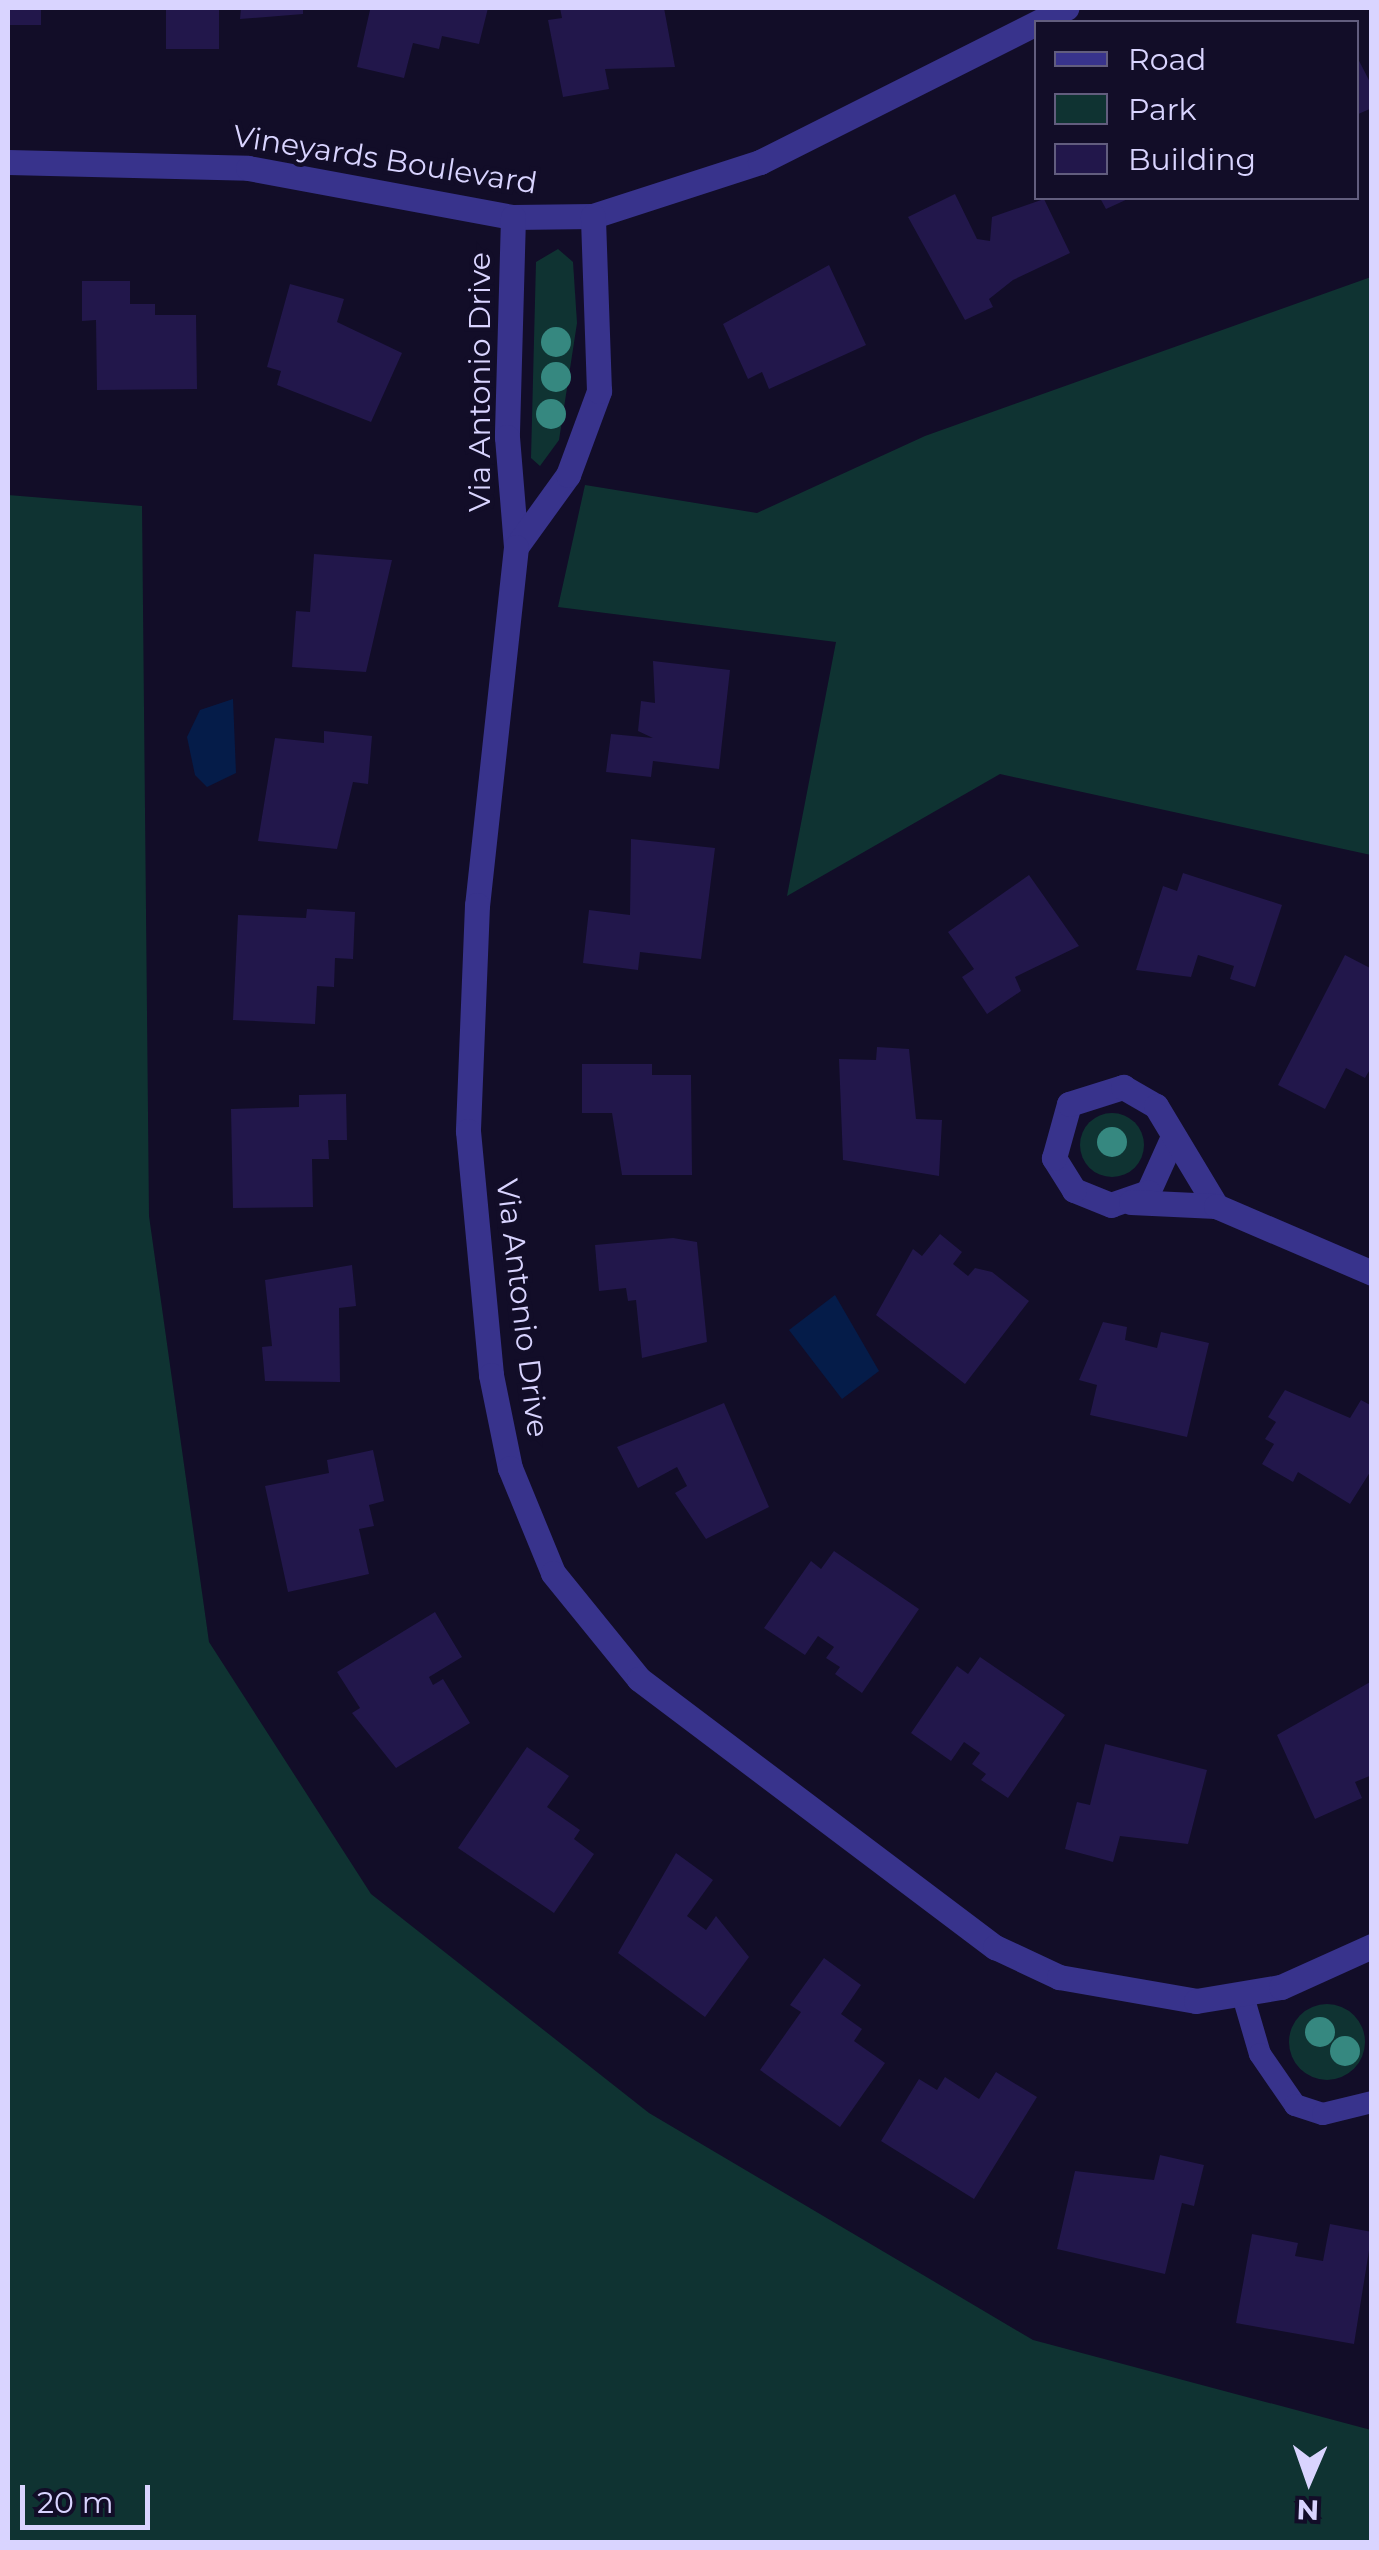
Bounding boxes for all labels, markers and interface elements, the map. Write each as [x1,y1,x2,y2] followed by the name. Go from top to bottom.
[1034,20,1359,200] legend
[1128,41,1206,78] text: Road
[1128,91,1197,128] text: Park
[230,118,540,202] street label: Vineyards Boulevard
[1128,141,1256,178] text: Building
[462,252,498,512] street label: Via Antonio Drive
[488,1177,556,1439] street label: Via Antonio Drive
[1259,2430,1359,2530] north arrow
[25,2465,155,2527] scale bar
[37,2484,114,2521] text: 20 m
[1296,2493,1320,2527] text: N

